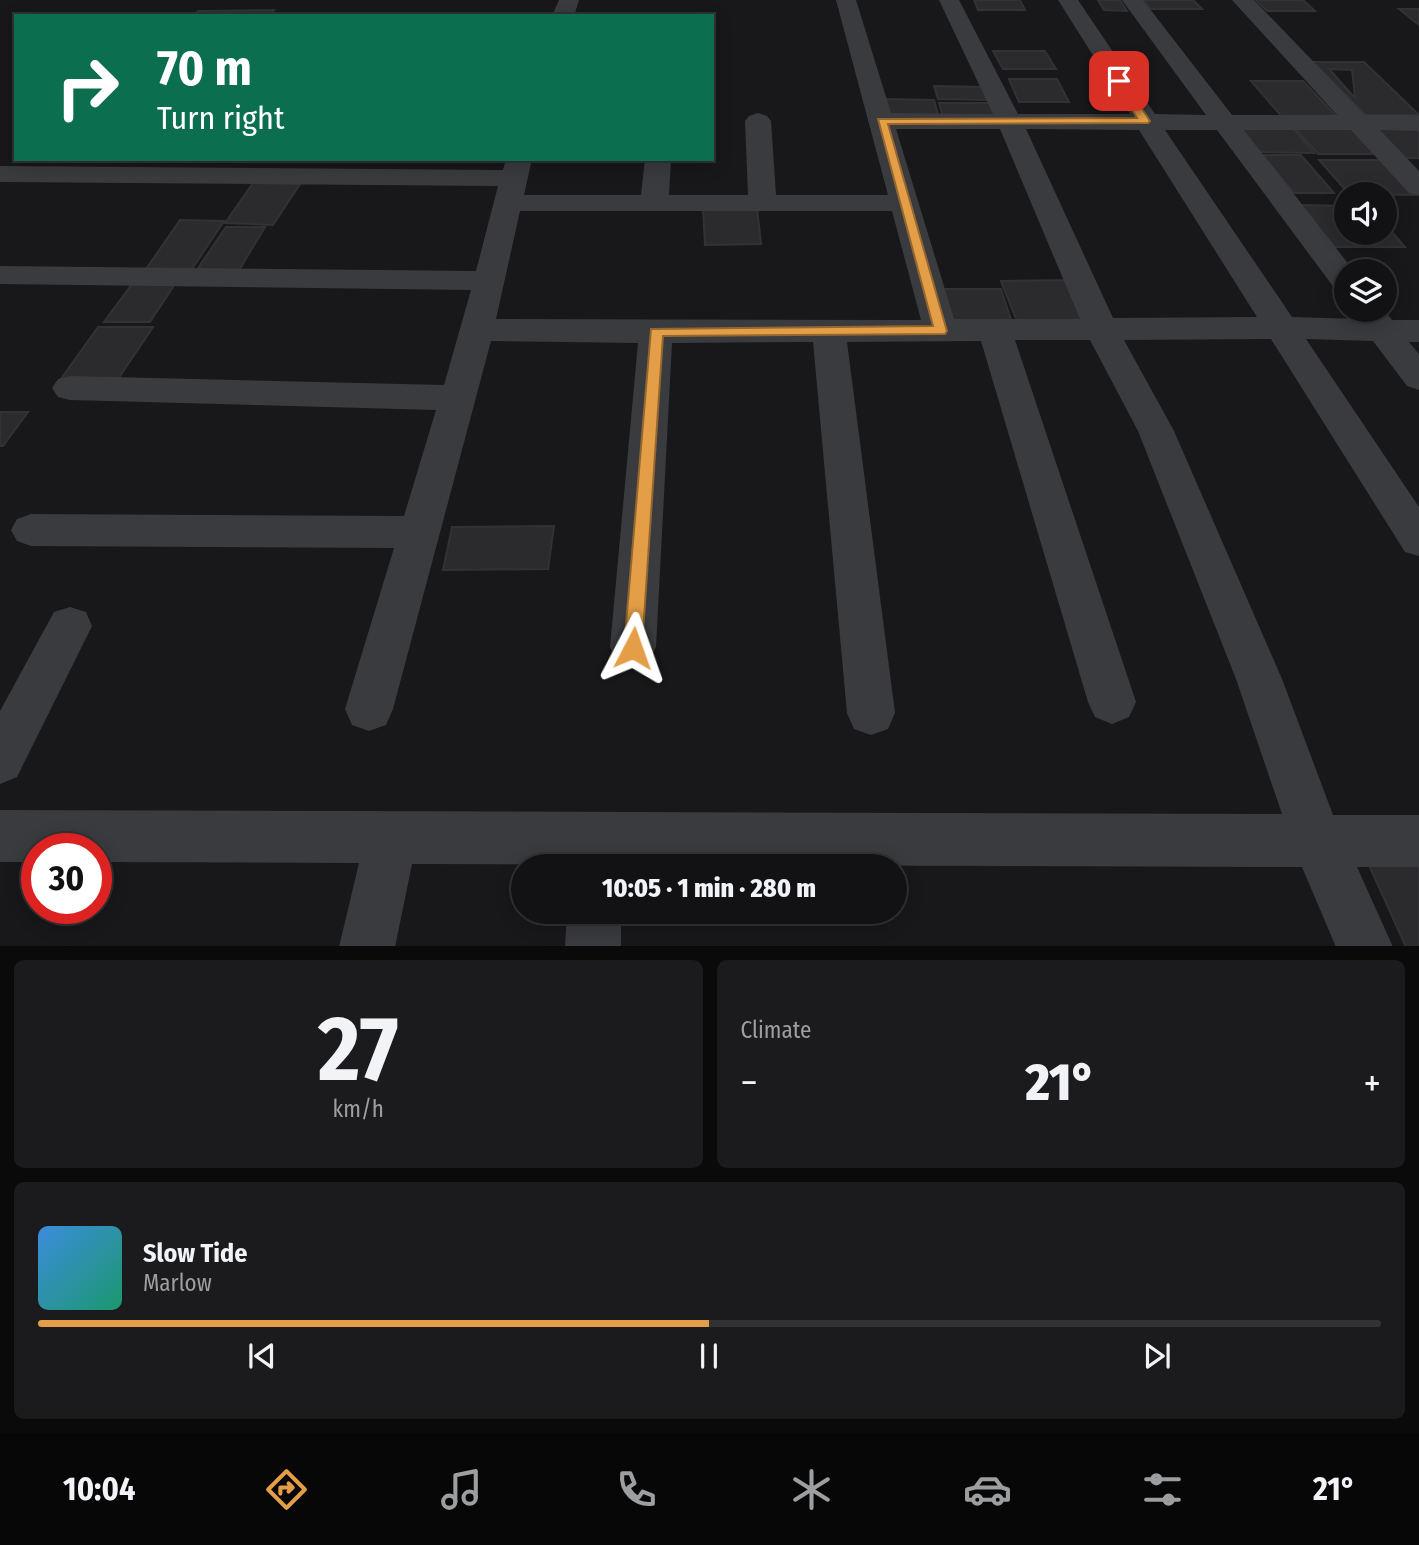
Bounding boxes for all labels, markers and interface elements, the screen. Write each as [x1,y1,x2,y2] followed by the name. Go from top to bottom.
[157,39,252,98] text: 70 m
[42,42,133,133] icon: right
[1089,51,1149,111] pin
[1100,62,1138,100] icon: arrive
[157,99,284,137] text: Turn right
[1334,182,1397,322] map controls
[1334,182,1397,245] button: sound
[1334,259,1397,322] button: layers
[596,611,670,685] position arrow
[21,833,112,924] speed limit sign: 30
[602,873,816,904] text: 10:05 · 1 min · 280 m
[318,995,398,1104] text: 27
[741,1016,811,1044] text: Climate
[1025,1051,1096,1114] text: 21°
[741,1060,758,1106] text: −
[1364,1060,1381,1106] text: +
[333,1095,384,1123] text: km/h
[143,1238,247,1269] text: Slow Tide
[143,1269,212,1297] text: Marlow
[243,1337,281,1375] icon: previous
[690,1337,728,1375] icon: pause
[1138,1337,1176,1375] icon: next
[262,1465,311,1514] icon: directions
[437,1465,486,1514] icon: music
[612,1465,661,1514] icon: phone
[787,1465,836,1514] icon: climate
[963,1465,1012,1514] icon: car
[1138,1465,1187,1514] icon: filters
[63,1470,135,1508] text: 10:04
[1313,1470,1356,1508] text: 21°

